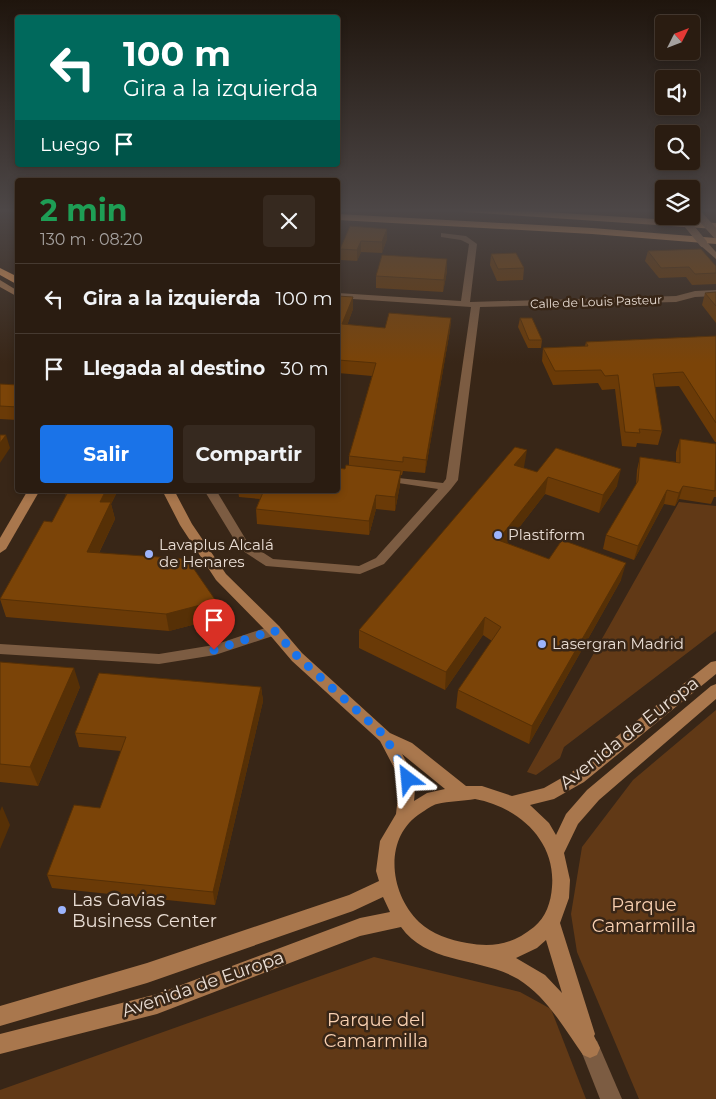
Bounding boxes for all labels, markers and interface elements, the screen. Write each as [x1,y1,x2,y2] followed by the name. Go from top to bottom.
[655,15,700,60] north arrow
[655,15,700,225] map controls
[123,32,231,75] text: 100 m
[40,35,105,100] icon: left
[655,70,700,115] button: sound
[123,75,318,102] text: Gira a la izquierda
[655,125,700,170] button: search
[110,130,138,158] icon: arrive
[40,133,100,156] text: Luego
[655,180,700,225] button: layers
[40,192,127,229] text: 2 min
[263,195,315,247] button: close
[40,230,143,249] text: 130 m · 08:20
[40,285,68,313] icon: left
[83,287,261,310] text: Gira a la izquierda
[276,287,333,310] text: 100 m
[530,292,662,311] street label: Calle de Louis Pasteur
[40,355,68,383] icon: arrive
[83,357,265,380] text: Llegada al destino
[280,357,329,380] text: 30 m
[40,425,173,483] button: Salir
[183,425,315,483] button: Compartir
[508,525,585,544] place label: Plastiform
[492,529,504,541] marker: Plastiform
[159,535,274,571] place label: Lavaplus Alcalá de Henares
[143,548,155,560] marker: Lavaplus Alcalá de Henares
[193,599,235,650] pin
[200,606,228,634] icon: arrive
[552,634,684,653] place label: Lasergran Madrid
[536,638,548,650] marker: Lasergran Madrid
[555,672,703,794] street label: Avenida de Europa
[381,752,433,804] position arrow
[72,889,217,932] place label: Las Gavias Business Center
[592,894,696,937] park label: Parque Camarmilla
[56,904,68,916] marker: Las Gavias Business Center
[119,946,287,1022] street label: Avenida de Europa
[324,1009,428,1052] park label: Parque del Camarmilla

